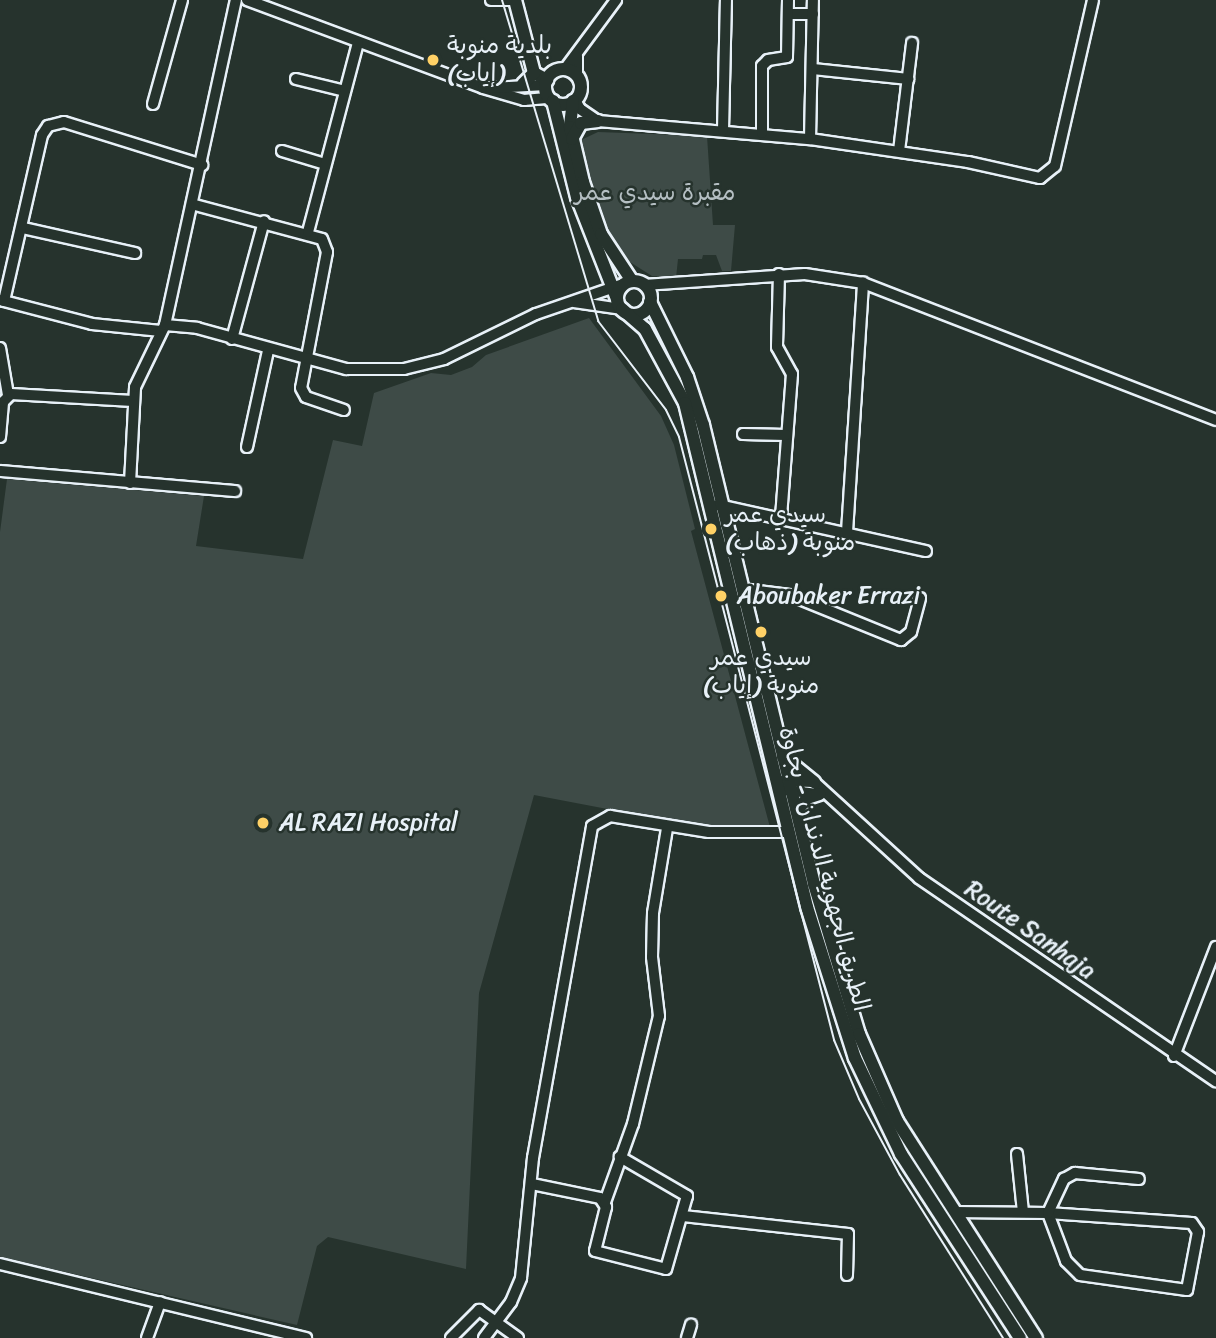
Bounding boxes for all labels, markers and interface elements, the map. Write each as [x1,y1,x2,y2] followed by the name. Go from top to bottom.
[447,32,552,88] place label: بلدية منوبة (إياب)
[425,52,441,68] marker: بلدية منوبة (إياب)
[574,179,736,207] park label: مقبرة سيدي عمر
[725,501,855,557] place label: سيدي عمر منوبة (ذهاب)
[703,521,719,537] marker: سيدي عمر منوبة (ذهاب)
[737,582,920,610] place label: Aboubaker Errazi
[711,586,731,606] marker: Aboubaker Errazi
[753,624,769,640] marker: سيدي عمر منوبة (إياب)
[703,644,819,700] place label: سيدي عمر منوبة (إياب)
[772,724,876,1014] street label: الطريق الجهوية الدندان - بجاوة
[279,809,458,837] place label: AL RAZI Hospital
[253,813,273,833] marker: AL RAZI Hospital
[960,875,1100,985] street label: Route Sanhaja

